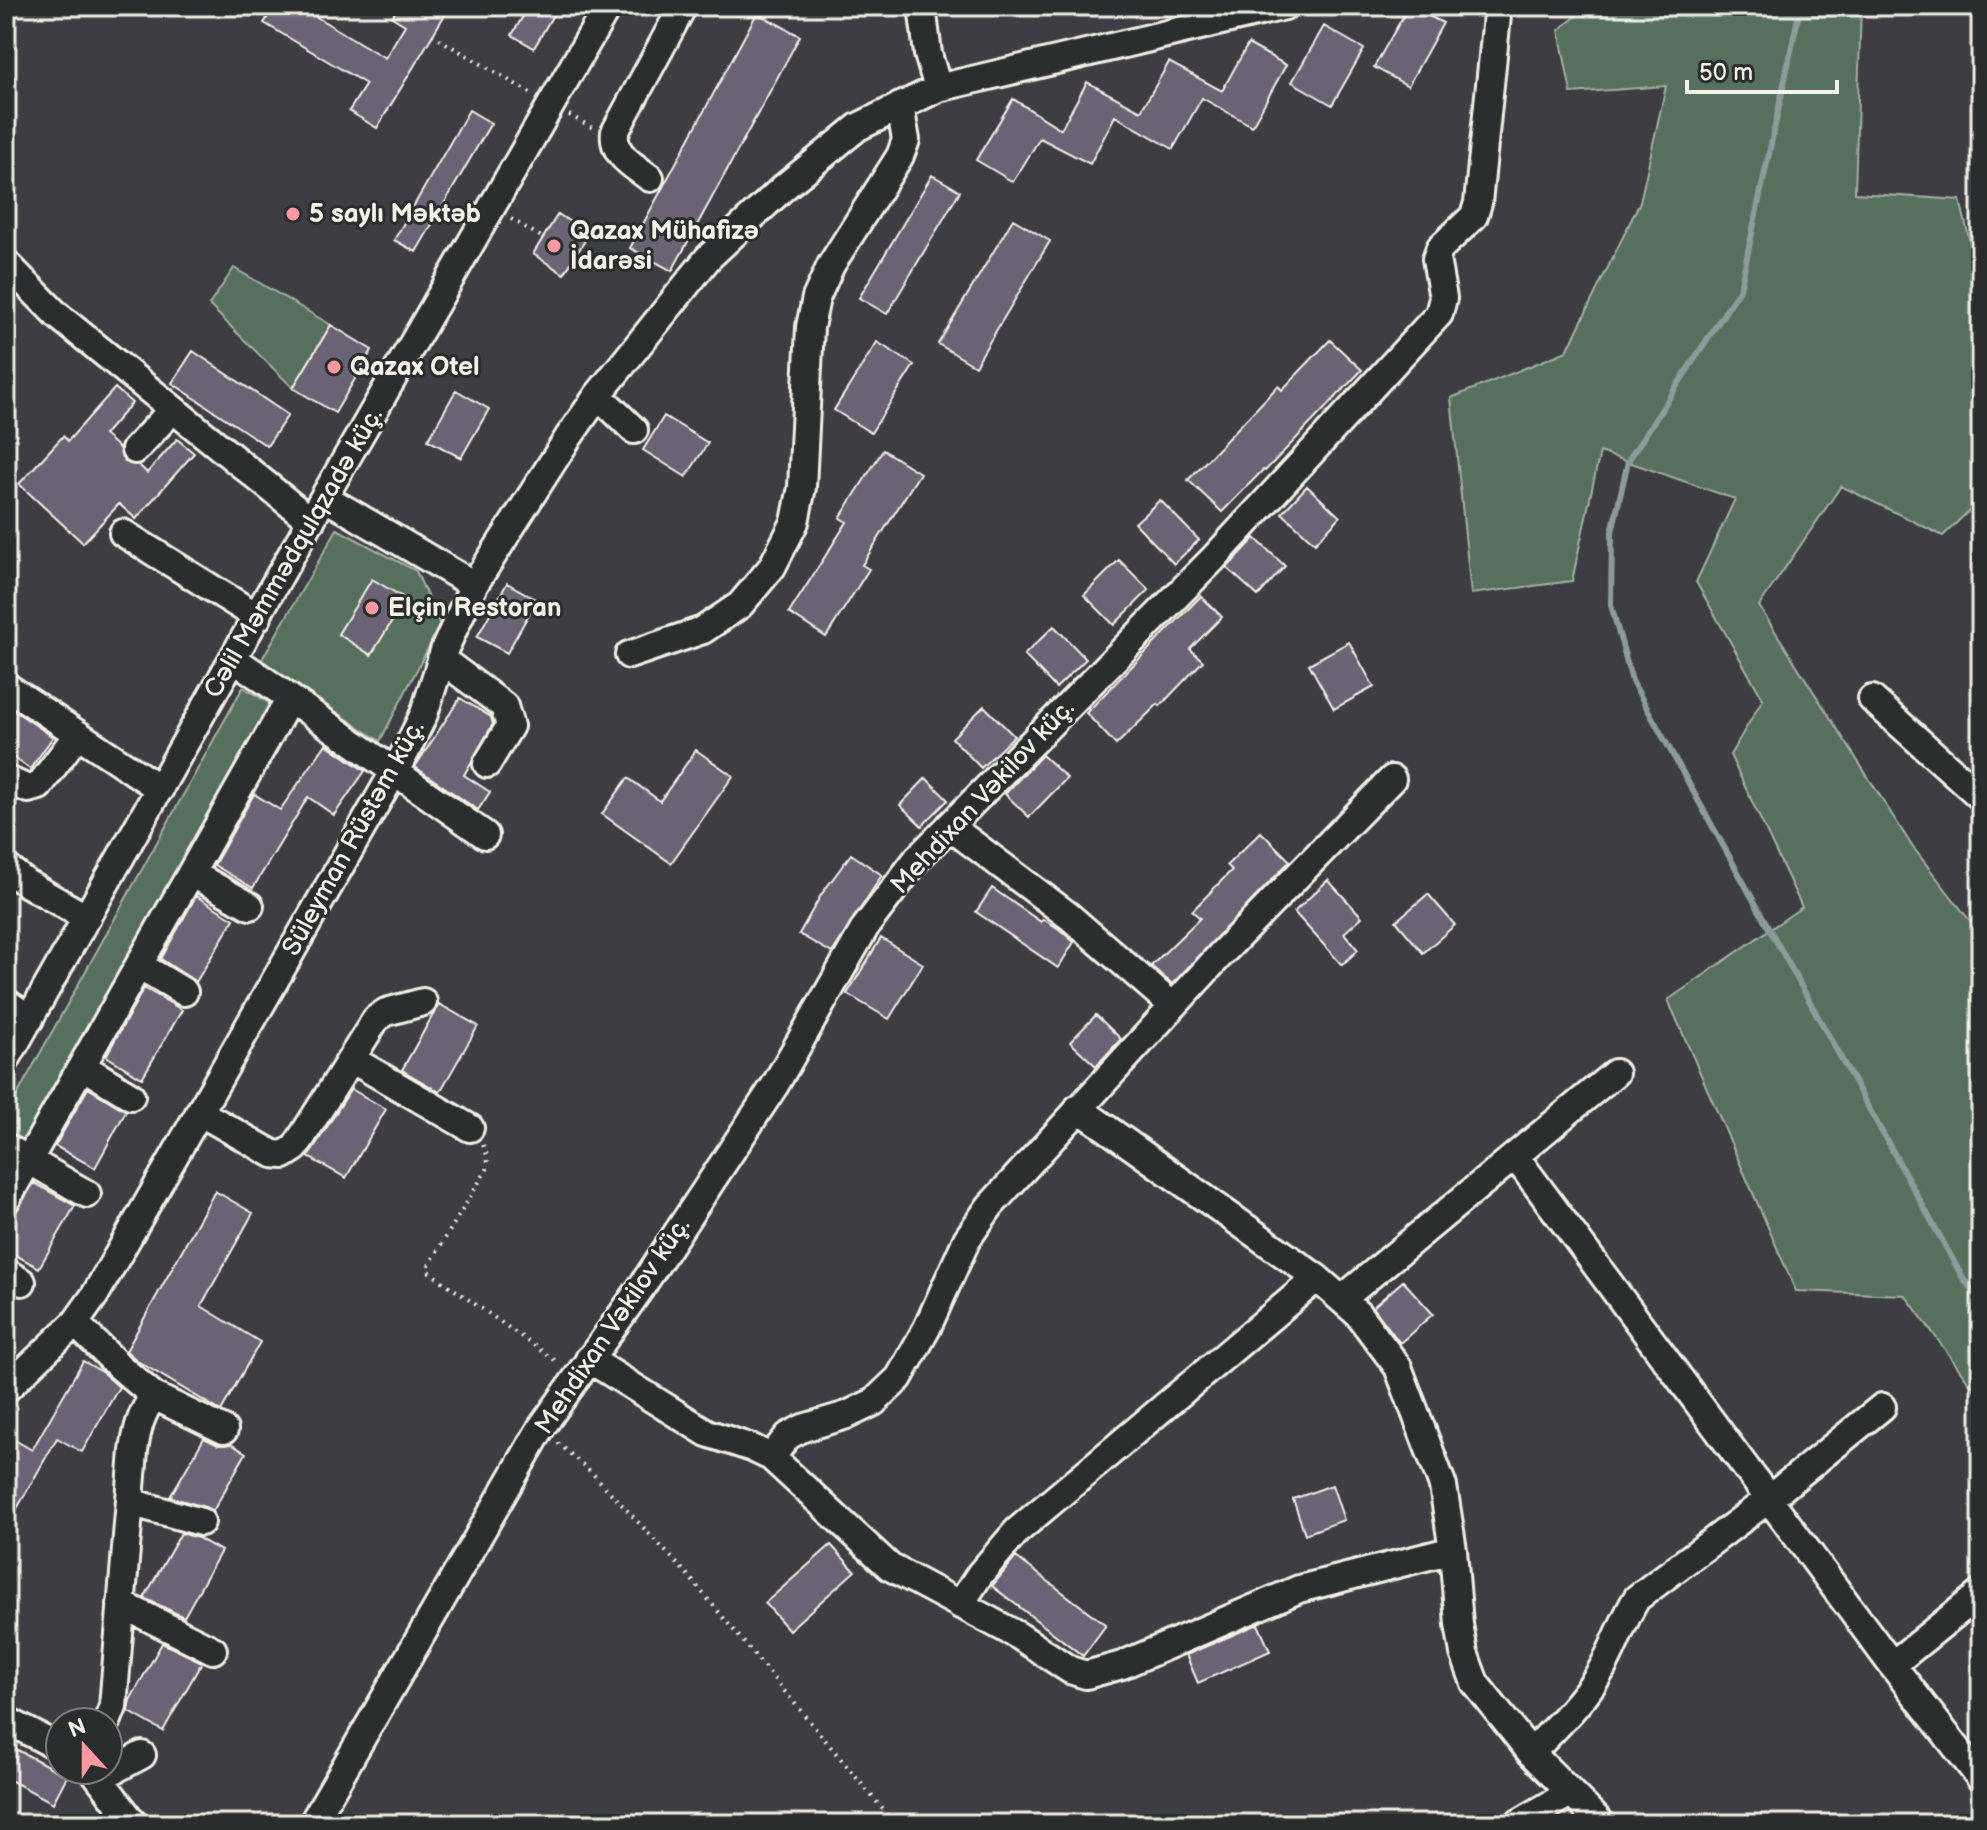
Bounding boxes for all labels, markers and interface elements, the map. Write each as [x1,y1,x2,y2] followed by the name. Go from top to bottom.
[1687,44,1837,94] scale bar
[1699,58,1753,87] text: 50 m
[309,199,481,230] place label: 5 saylı Məktəb
[284,205,302,223] marker: 5 saylı Məktəb
[570,216,759,277] place label: Qazax Mühafizə İdarəsi
[545,237,563,255] marker: Qazax Mühafizə İdarəsi
[350,352,479,383] place label: Qazax Otel
[325,358,343,376] marker: Qazax Otel
[198,402,390,704] street label: Cəlil Məmmədqulqzadə küç.
[388,593,561,624] place label: Elçin Restoran
[363,599,381,617] marker: Elçin Restoran
[885,693,1081,901] street label: Mehdixan Vəkilov küç.
[276,715,432,961] street label: Süleyman Rüstəm küç.
[529,1212,697,1440] street label: Mehdixan Vəkilov küç.
[44,1706,124,1786] north arrow
[65,1713,90,1744] text: N

